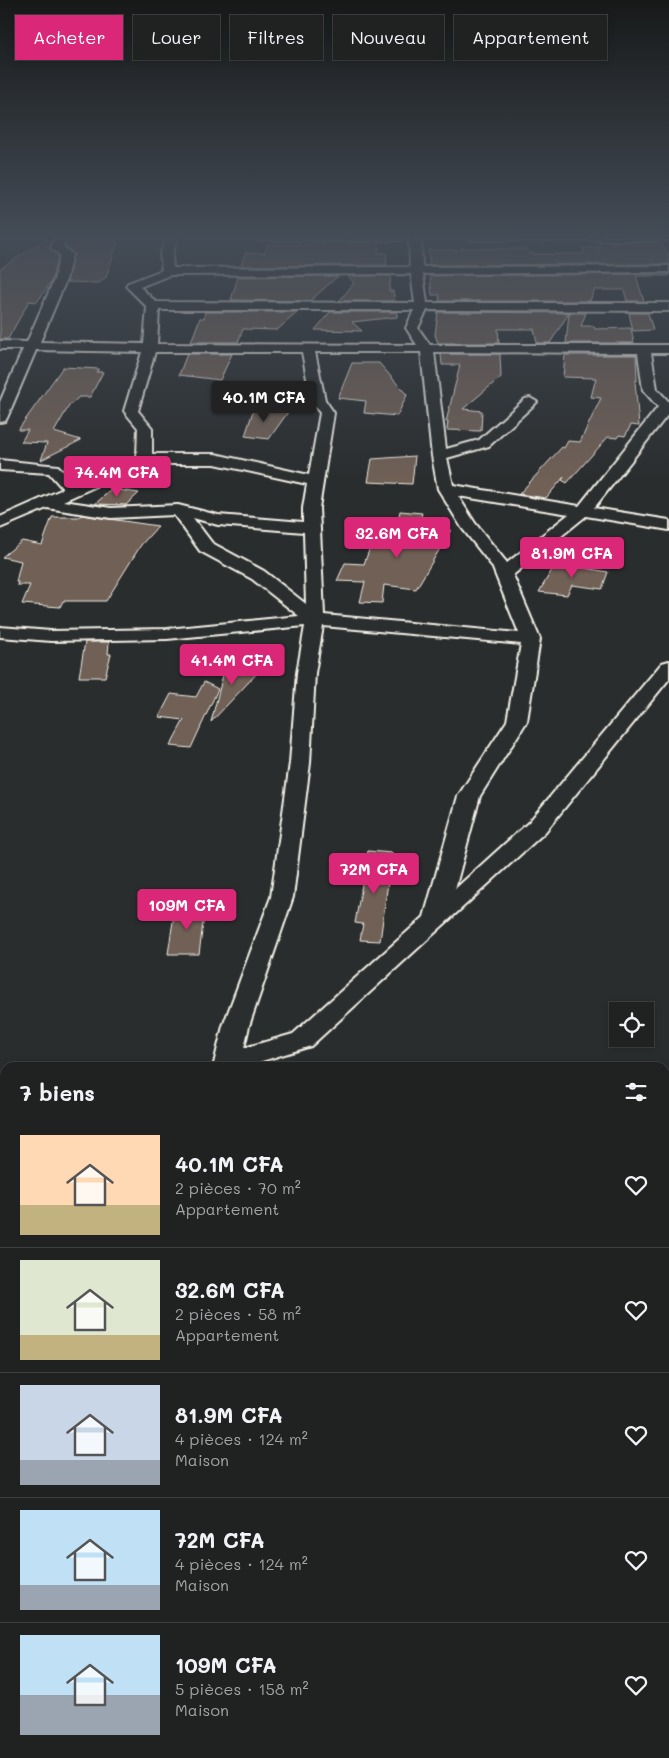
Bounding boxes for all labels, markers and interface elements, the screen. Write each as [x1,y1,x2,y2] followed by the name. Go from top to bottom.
[15,15,123,60] chip: Acheter
[133,15,220,60] chip: Louer
[230,15,323,60] chip: Filtres
[333,15,444,60] chip: Nouveau
[454,15,607,60] chip: Appartement
[207,380,321,423] pin: 40.1M CFA
[223,386,305,407] text: 40.1M CFA
[60,456,174,498] pin: 74.4M CFA
[75,461,159,482] text: 74.4M CFA
[340,516,454,559] pin: 32.6M CFA
[355,522,439,543] text: 32.6M CFA
[515,536,629,579] pin: 81.9M CFA
[531,542,613,563] text: 81.9M CFA
[175,644,289,686] pin: 41.4M CFA
[191,649,273,670] text: 41.4M CFA
[328,852,420,895] pin: 72M CFA
[340,858,408,879] text: 72M CFA
[135,888,239,931] pin: 109M CFA
[148,894,226,915] text: 109M CFA
[609,1002,654,1047] map controls
[609,1002,654,1047] button: locate
[622,1078,650,1106] icon: filters
[20,1079,95,1106] text: 7 biens
[175,1150,284,1177] text: 40.1M CFA
[60,1155,120,1215] icon: home
[622,1171,650,1199] icon: heart
[175,1177,301,1198] text: 2 pièces · 70 m²
[175,1198,279,1219] text: Appartement
[175,1276,285,1303] text: 32.6M CFA
[60,1280,120,1340] icon: home
[622,1296,650,1324] icon: heart
[175,1303,301,1324] text: 2 pièces · 58 m²
[175,1324,279,1345] text: Appartement
[175,1401,283,1428] text: 81.9M CFA
[60,1405,120,1465] icon: home
[622,1421,650,1449] icon: heart
[175,1428,308,1449] text: 4 pièces · 124 m²
[175,1449,229,1470] text: Maison
[175,1526,265,1553] text: 72M CFA
[60,1530,120,1590] icon: home
[622,1546,650,1574] icon: heart
[175,1553,308,1574] text: 4 pièces · 124 m²
[175,1574,229,1595] text: Maison
[175,1651,277,1678] text: 109M CFA
[60,1655,120,1715] icon: home
[622,1671,650,1699] icon: heart
[175,1678,309,1699] text: 5 pièces · 158 m²
[175,1699,229,1720] text: Maison

